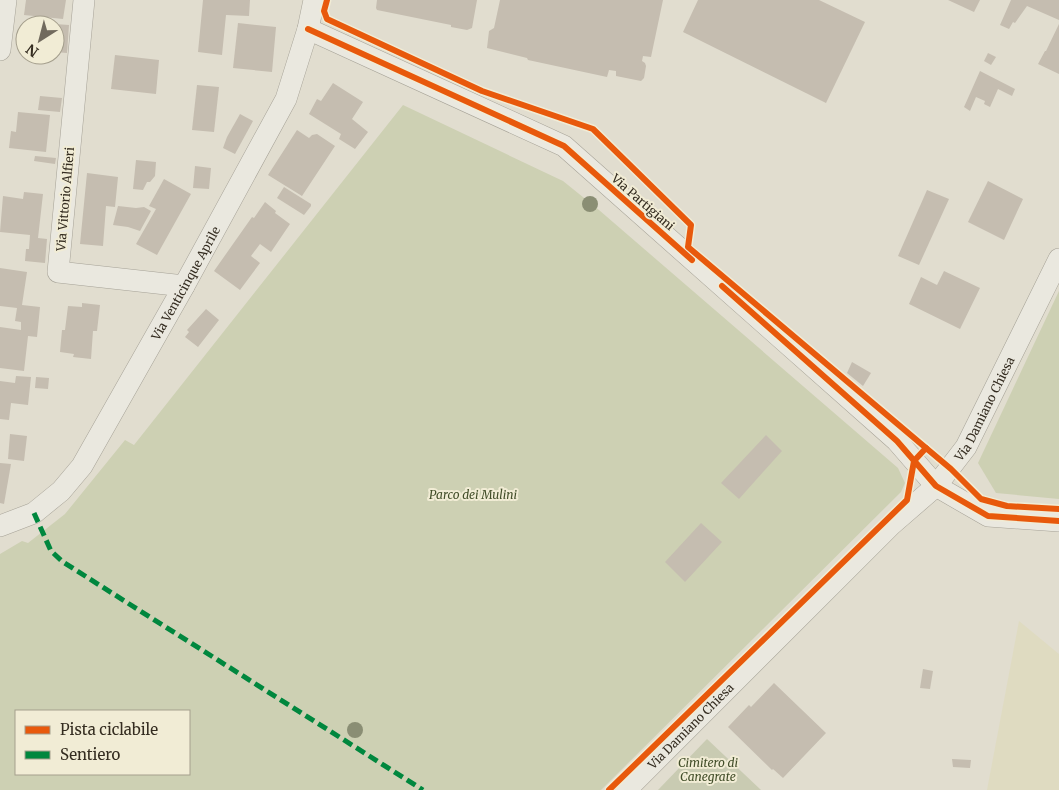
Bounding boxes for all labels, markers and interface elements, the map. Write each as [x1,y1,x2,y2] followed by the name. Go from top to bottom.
[15,15,65,65] north arrow
[23,40,42,61] text: N
[53,146,77,253] street label: Via Vittorio Alfieri
[608,170,678,233] street label: Via Partigiani
[147,224,223,343] street label: Via Venticinque Aprile
[950,353,1017,464] street label: Via Damiano Chiesa
[429,487,517,502] park label: Parco dei Mulini
[644,679,737,772] street label: Via Damiano Chiesa
[15,710,190,775] legend
[60,720,158,739] text: Pista ciclabile
[60,745,121,764] text: Sentiero
[678,755,738,784] park label: Cimitero di Canegrate

